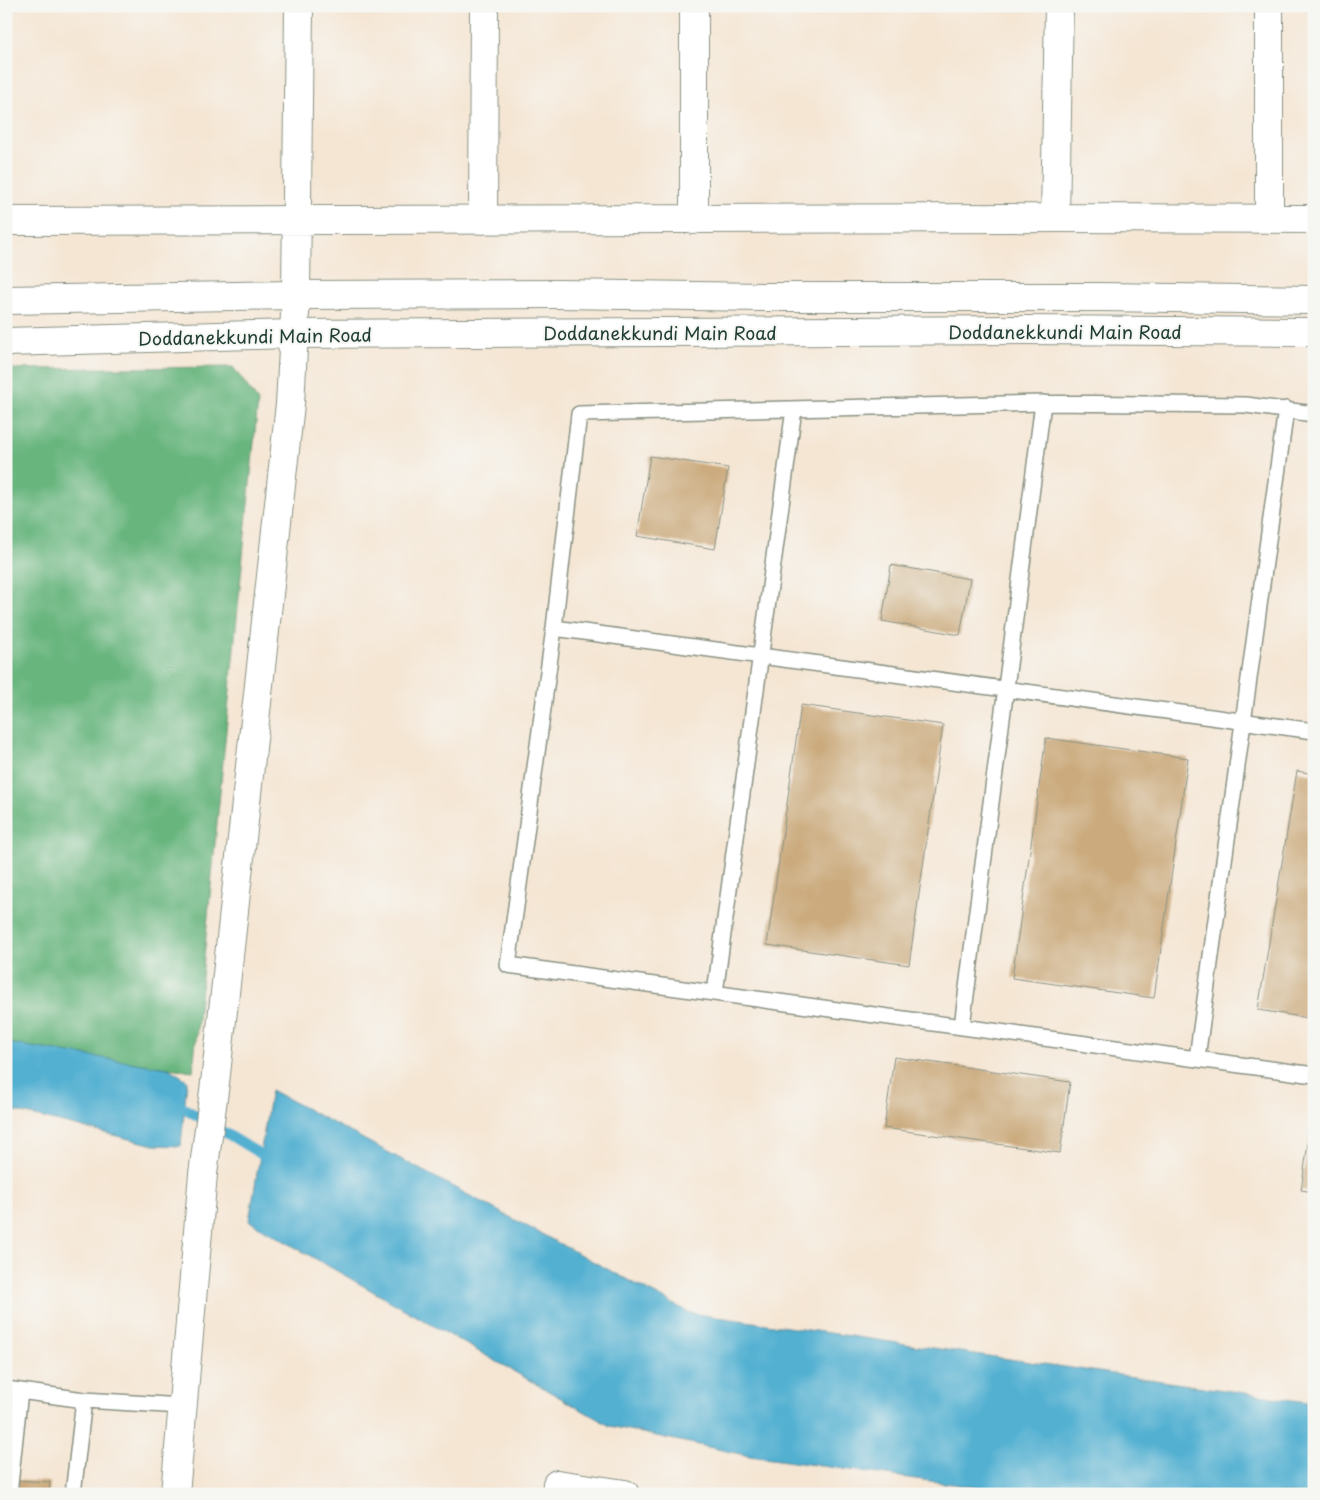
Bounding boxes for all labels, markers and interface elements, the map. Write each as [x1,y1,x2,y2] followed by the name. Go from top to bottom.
[948,318,1182,345] street label: Doddanekkundi Main Road
[543,319,777,346] street label: Doddanekkundi Main Road
[138,320,372,352] street label: Doddanekkundi Main Road

